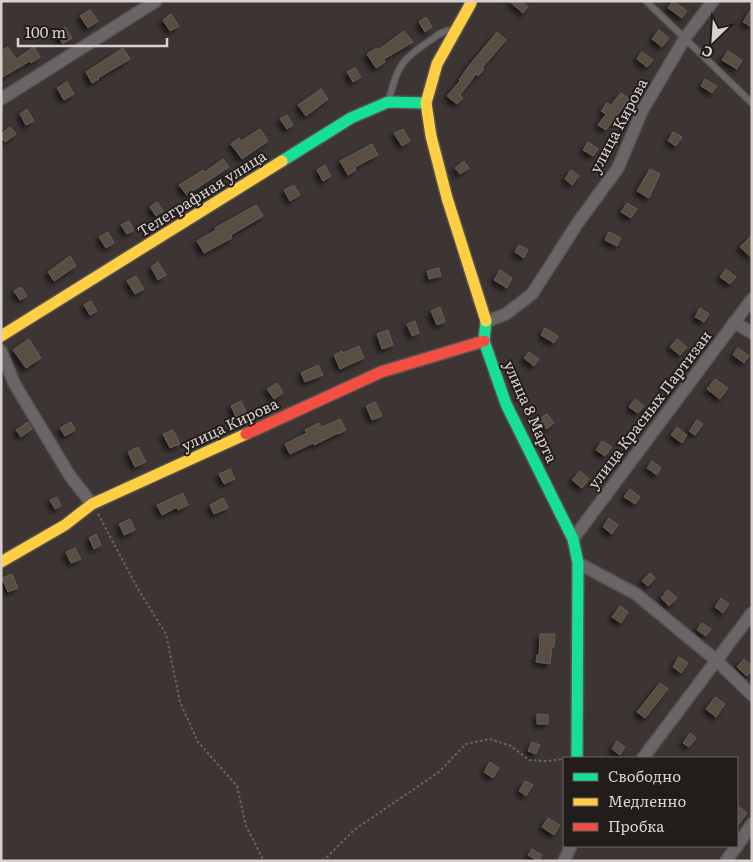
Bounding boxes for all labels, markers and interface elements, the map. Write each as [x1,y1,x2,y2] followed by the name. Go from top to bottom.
[18,15,166,47] scale bar
[688,15,738,65] north arrow
[25,20,66,43] text: 100 m
[698,42,716,64] text: С
[583,73,653,177] street label: улица Кирова
[132,143,271,242] street label: Телеграфная улица
[581,325,716,493] street label: улица Красных Партизан
[499,357,564,467] street label: улица 8 Марта
[177,391,282,456] street label: улица Кирова
[563,757,738,847] legend
[608,764,681,787] text: Свободно
[608,789,686,812] text: Медленно
[608,814,665,837] text: Пробка

